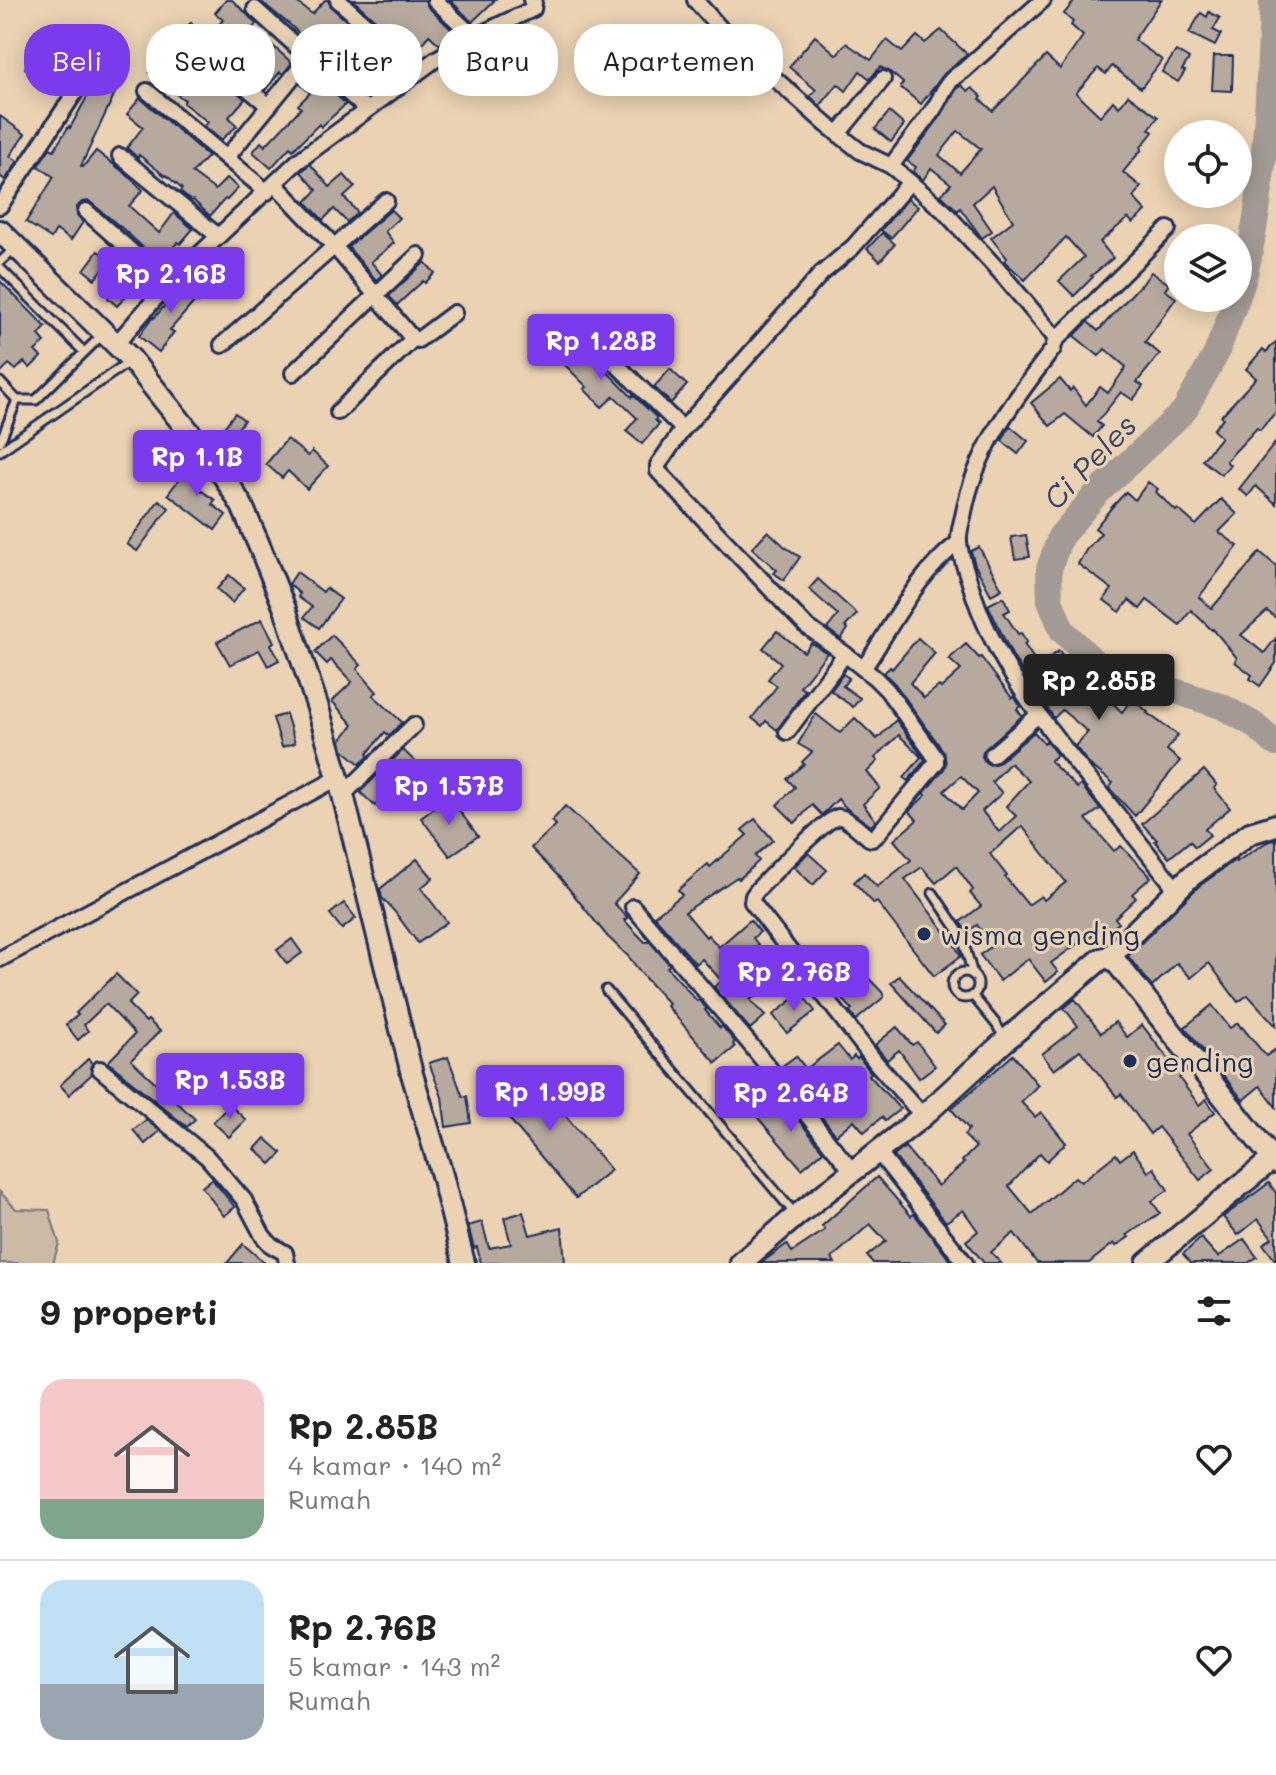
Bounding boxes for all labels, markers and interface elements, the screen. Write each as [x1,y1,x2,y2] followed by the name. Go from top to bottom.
[24,24,130,96] chip: Beli
[146,24,275,96] chip: Sewa
[291,24,422,96] chip: Filter
[438,24,558,96] chip: Baru
[574,24,783,96] chip: Apartemen
[1164,120,1252,312] map controls
[1164,120,1252,208] button: locate
[1164,224,1252,312] button: layers
[88,247,254,315] pin: Rp 2.16B
[115,256,227,290] text: Rp 2.16B
[518,314,684,382] pin: Rp 1.28B
[545,323,657,357] text: Rp 1.28B
[1034,405,1144,517] water label: Ci Peles
[123,430,271,498] pin: Rp 1.1B
[151,439,243,473] text: Rp 1.1B
[1016,654,1182,722] pin: Rp 2.85B
[1041,663,1157,697] text: Rp 2.85B
[366,759,532,827] pin: Rp 1.57B
[394,768,504,802] text: Rp 1.57B
[940,916,1140,952] place label: wisma gending
[915,925,933,943] marker: wisma gending
[711,945,877,1013] pin: Rp 2.76B
[737,954,851,988] text: Rp 2.76B
[1146,1043,1253,1079] place label: gending
[1121,1052,1139,1070] marker: gending
[147,1053,313,1121] pin: Rp 1.53B
[174,1062,286,1096] text: Rp 1.53B
[467,1065,633,1133] pin: Rp 1.99B
[708,1066,874,1134] pin: Rp 2.64B
[494,1074,606,1108] text: Rp 1.99B
[733,1075,849,1109] text: Rp 2.64B
[40,1289,218,1334] text: 9 properti
[1192,1289,1236,1333] icon: filters
[288,1403,439,1448] text: Rp 2.85B
[104,1411,200,1507] icon: home
[1192,1437,1236,1481] icon: heart
[288,1448,501,1482] text: 4 kamar · 140 m²
[288,1482,370,1516] text: Rumah
[288,1604,437,1649] text: Rp 2.76B
[104,1612,200,1708] icon: home
[1192,1638,1236,1682] icon: heart
[288,1649,500,1683] text: 5 kamar · 143 m²
[288,1683,370,1717] text: Rumah

